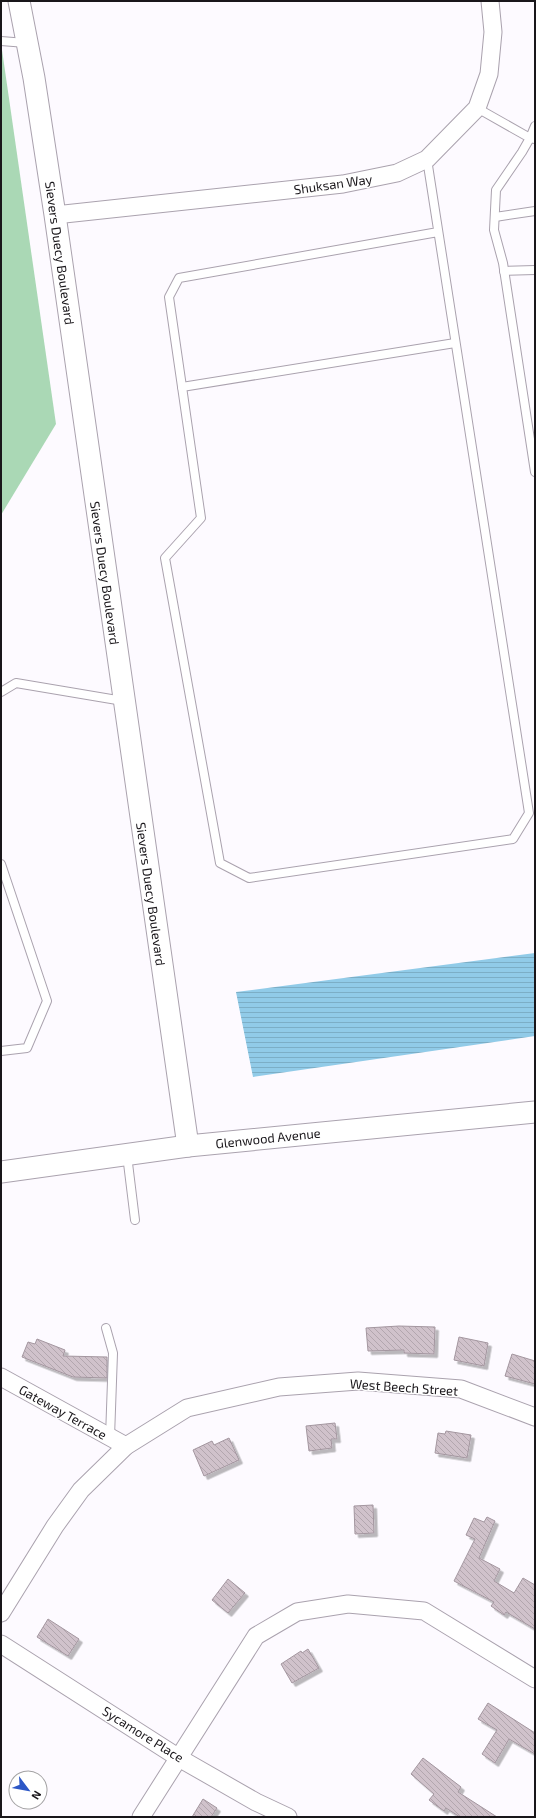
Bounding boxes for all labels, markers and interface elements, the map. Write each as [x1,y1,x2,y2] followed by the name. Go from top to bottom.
[293,171,373,197] street label: Shuksan Way
[42,180,78,326] street label: Sievers Duecy Boulevard
[87,500,123,646] street label: Sievers Duecy Boulevard
[133,821,169,967] street label: Sievers Duecy Boulevard
[215,1125,321,1151] street label: Glenwood Avenue
[349,1375,459,1399] street label: West Beech Street
[16,1381,110,1443] street label: Gateway Terrace
[99,1703,187,1765] street label: Sycamore Place
[8,1770,48,1810] north arrow
[29,1789,45,1802] text: N

